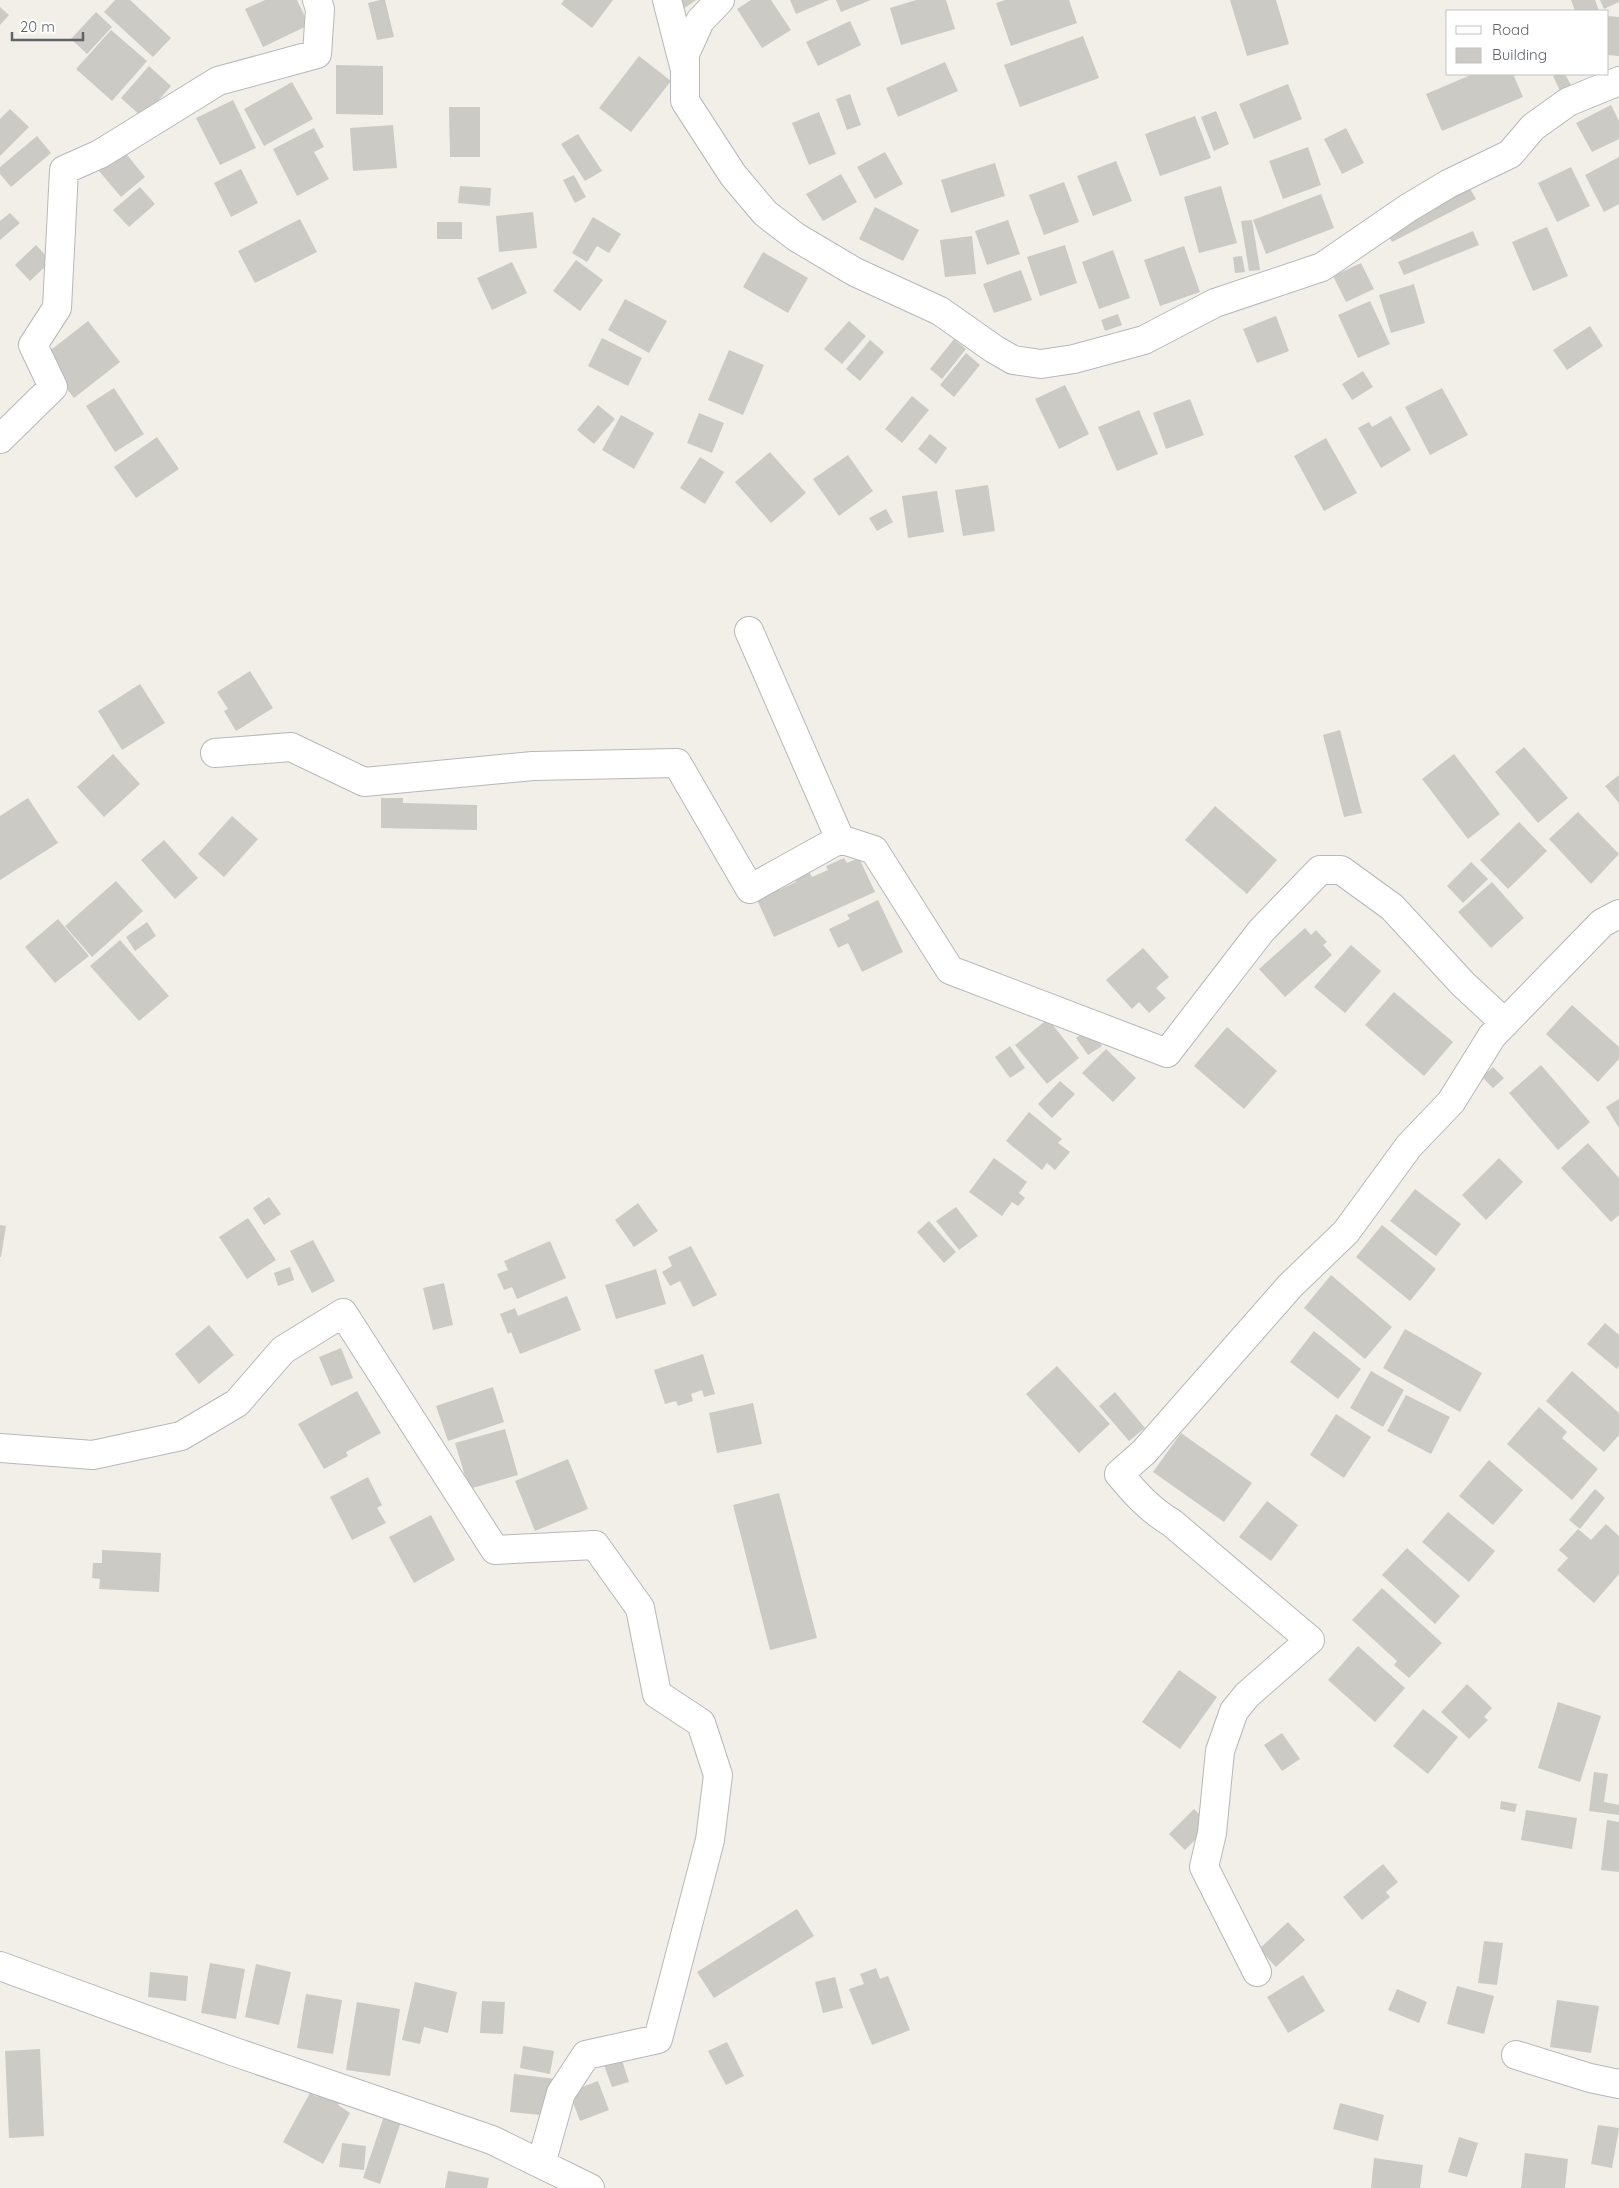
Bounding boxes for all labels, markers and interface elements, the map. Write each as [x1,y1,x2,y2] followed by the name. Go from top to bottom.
[12,10,84,42] scale bar
[1446,10,1609,75] legend
[20,17,55,36] text: 20 m
[1492,20,1529,39] text: Road
[1492,45,1547,64] text: Building

